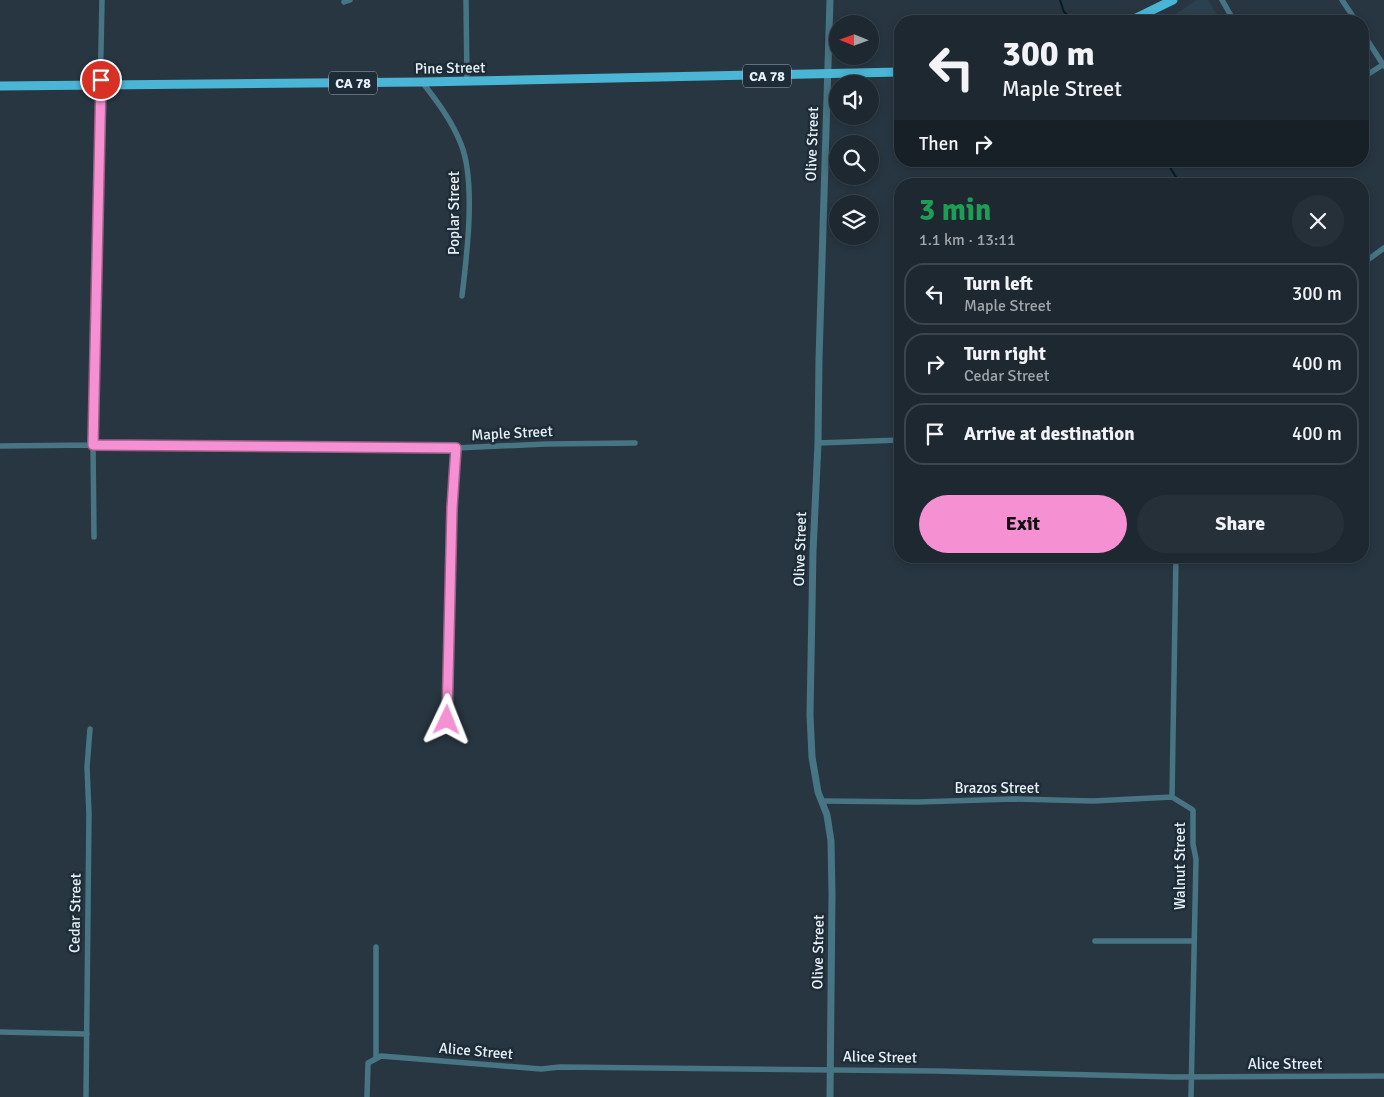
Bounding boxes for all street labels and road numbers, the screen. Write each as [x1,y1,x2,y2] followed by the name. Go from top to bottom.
[415,58,485,78] street label: Pine Street
[743,64,791,88] road number: CA 78
[329,72,377,95] road number: CA 78
[802,106,822,182] street label: Olive Street
[445,171,463,255] street label: Poplar Street
[471,422,553,444] street label: Maple Street
[790,511,810,587] street label: Olive Street
[954,779,1040,797] street label: Brazos Street
[1171,822,1189,910] street label: Walnut Street
[65,873,85,953] street label: Cedar Street
[808,915,828,989] street label: Olive Street
[438,1039,514,1063] street label: Alice Street
[843,1047,917,1067] street label: Alice Street
[1248,1055,1322,1073] street label: Alice Street

